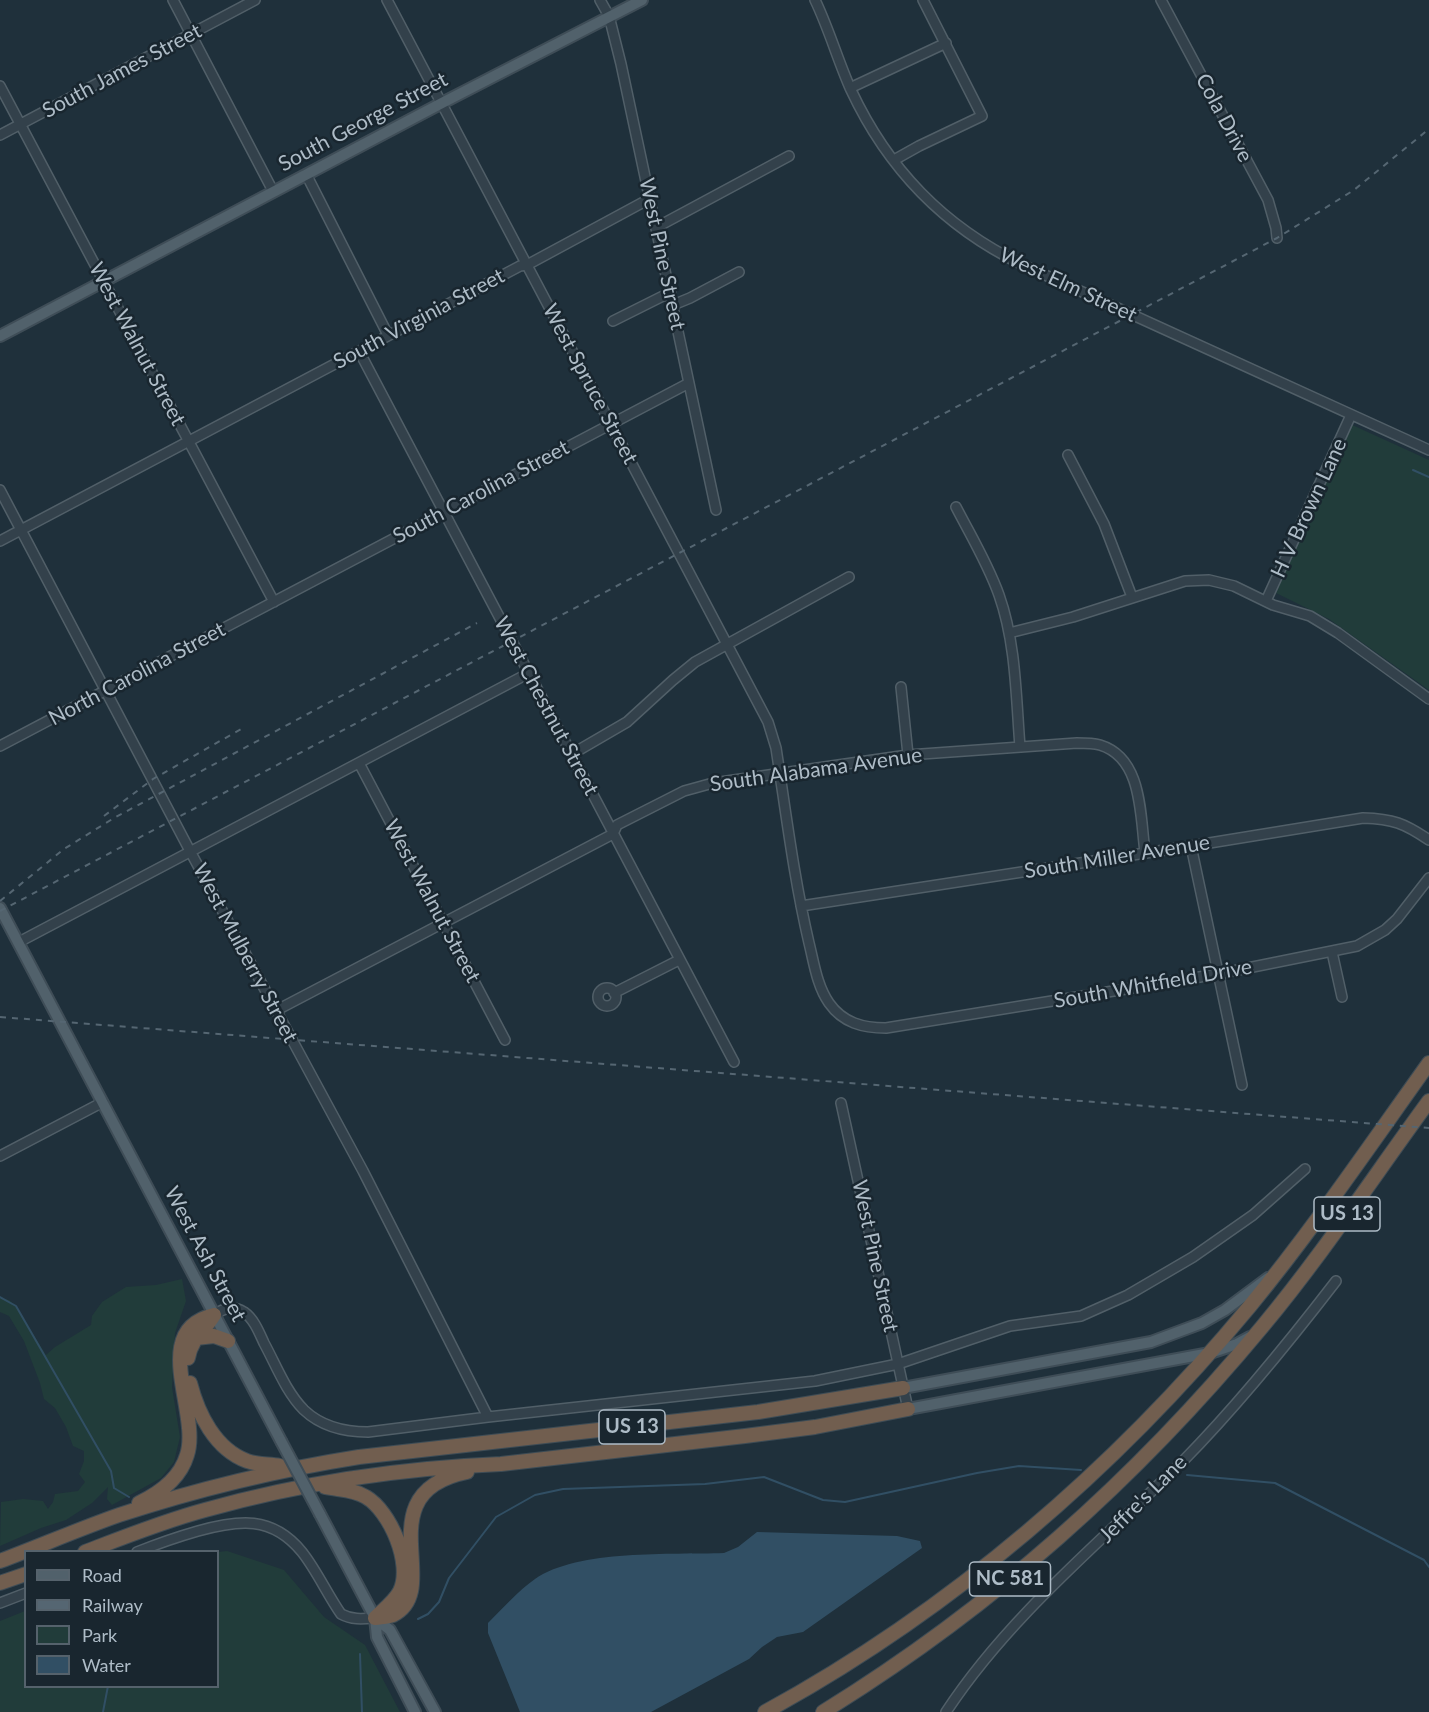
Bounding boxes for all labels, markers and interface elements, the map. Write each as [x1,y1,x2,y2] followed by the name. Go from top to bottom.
[38,18,206,124] street label: South James Street
[274,67,452,177] street label: South George Street
[1190,69,1258,167] street label: Cola Drive
[634,176,690,332] street label: West Pine Street
[995,242,1141,328] street label: West Elm Street
[83,258,191,430] street label: West Walnut Street
[329,263,509,375] street label: South Virginia Street
[537,300,643,468] street label: West Spruce Street
[1266,434,1352,582] street label: H V Brown Lane
[389,435,573,549] street label: South Carolina Street
[488,612,604,800] street label: West Chestnut Street
[44,617,230,731] street label: North Carolina Street
[708,743,924,797] street label: South Alabama Avenue
[378,815,486,987] street label: West Walnut Street
[1022,830,1212,884] street label: South Miller Avenue
[187,859,303,1047] street label: West Mulberry Street
[1052,954,1254,1014] street label: South Whitfield Drive
[847,1178,903,1334] street label: West Pine Street
[159,1182,251,1326] street label: West Ash Street
[1314,1197,1380,1231] road number: US 13
[599,1410,665,1444] road number: US 13
[1094,1450,1192,1548] street label: Jeffre's Lane
[24,1550,219,1688] legend
[970,1562,1050,1596] road number: NC 581
[82,1564,122,1586] text: Road
[82,1594,143,1616] text: Railway
[82,1624,117,1646] text: Park
[82,1654,131,1676] text: Water

